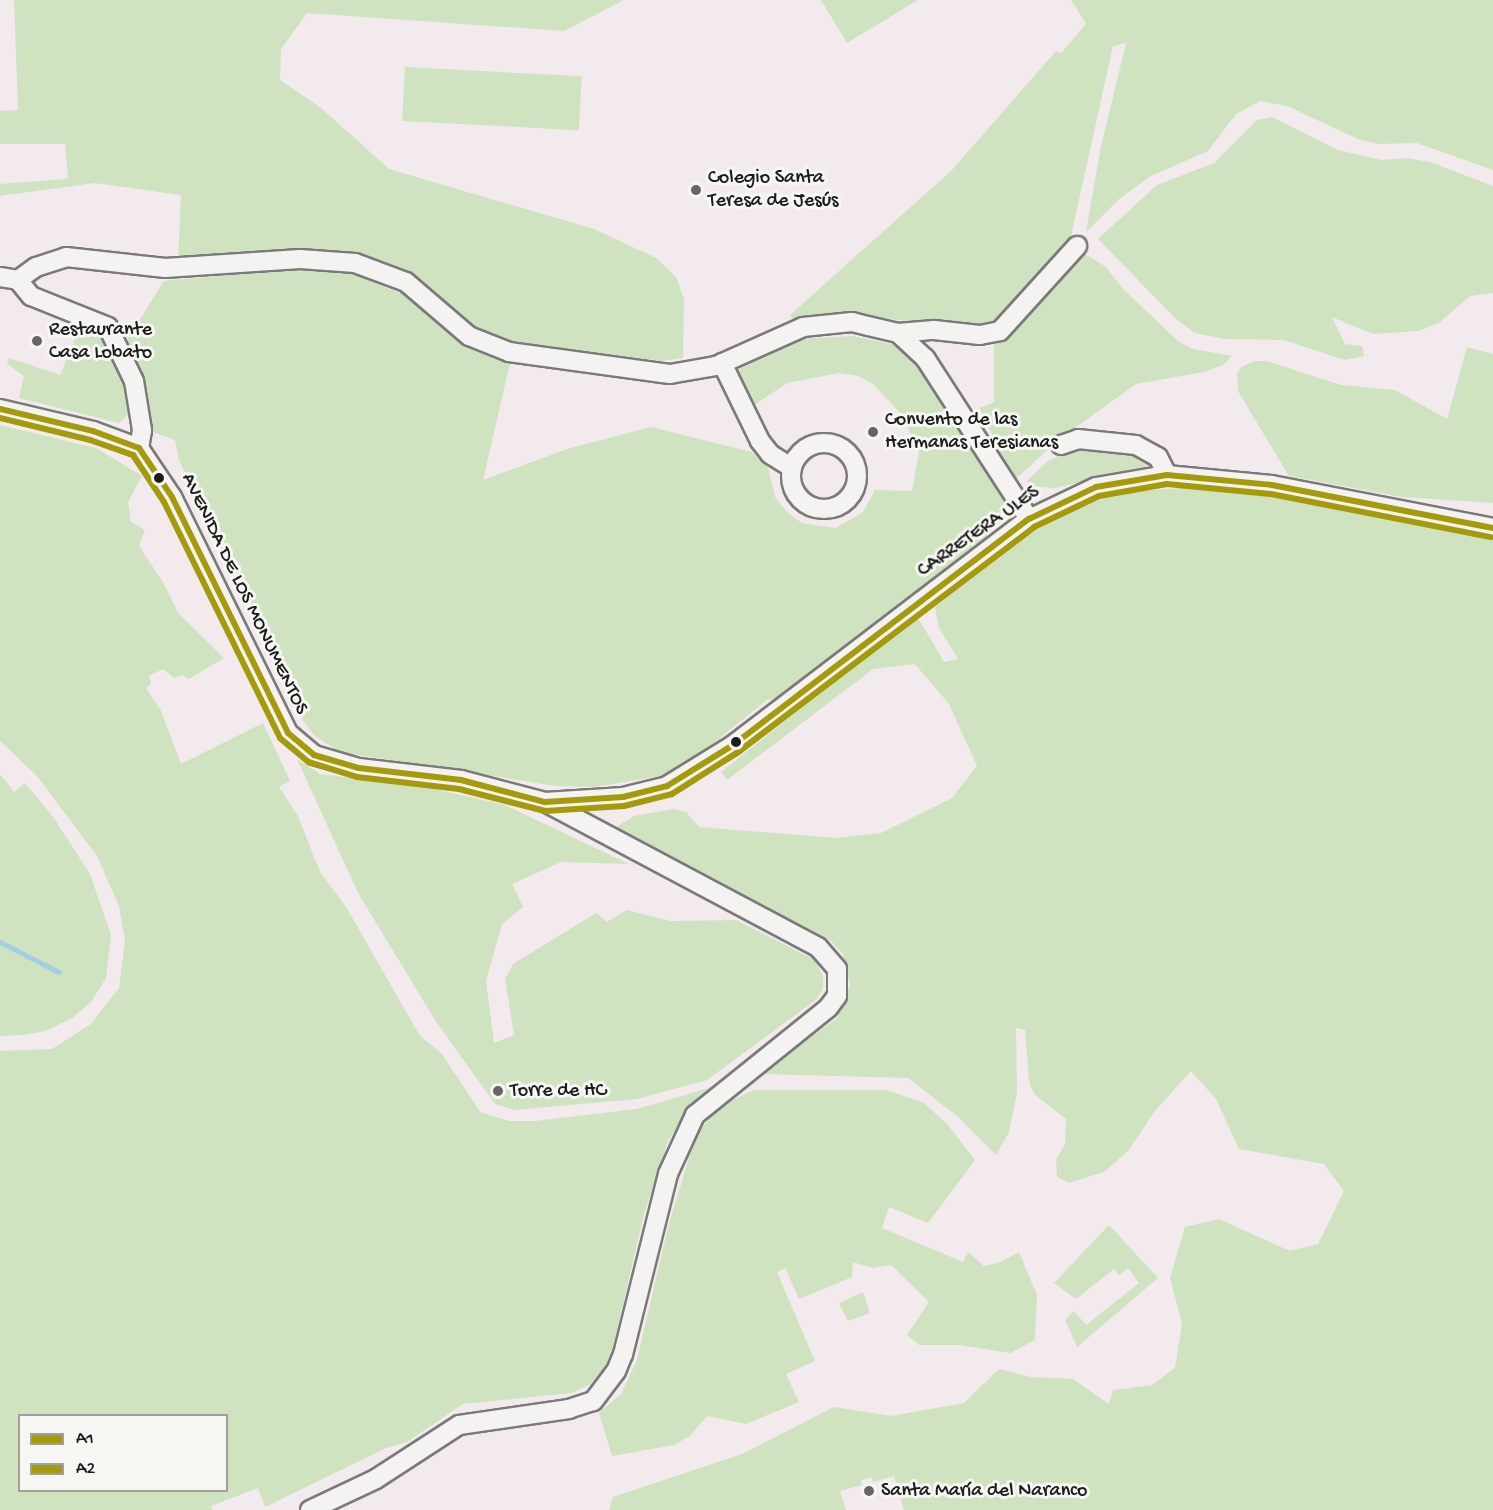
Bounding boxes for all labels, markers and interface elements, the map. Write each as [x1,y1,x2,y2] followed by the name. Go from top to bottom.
[708,166,838,213] place label: Colegio Santa Teresa de Jesús
[689,183,703,197] marker: Colegio Santa Teresa de Jesús
[49,318,152,365] place label: Restaurante Casa Lobato
[30,334,44,348] marker: Restaurante Casa Lobato
[885,408,1058,455] place label: Convento de las Hermanas Teresianas
[866,425,880,439] marker: Convento de las Hermanas Teresianas
[175,469,313,719] street label: AVENIDA DE LOS MONUMENTOS
[153,472,165,484] unlabelled marker
[913,481,1045,583] street label: CARRETERA ULES
[730,736,742,748] unlabelled marker
[510,1079,606,1103] place label: Torre de HC
[491,1084,505,1098] marker: Torre de HC
[18,1414,228,1492] legend
[76,1429,94,1450] text: A1
[76,1459,95,1480] text: A2
[881,1479,1087,1503] place label: Santa María del Naranco
[862,1484,876,1498] marker: Santa María del Naranco

